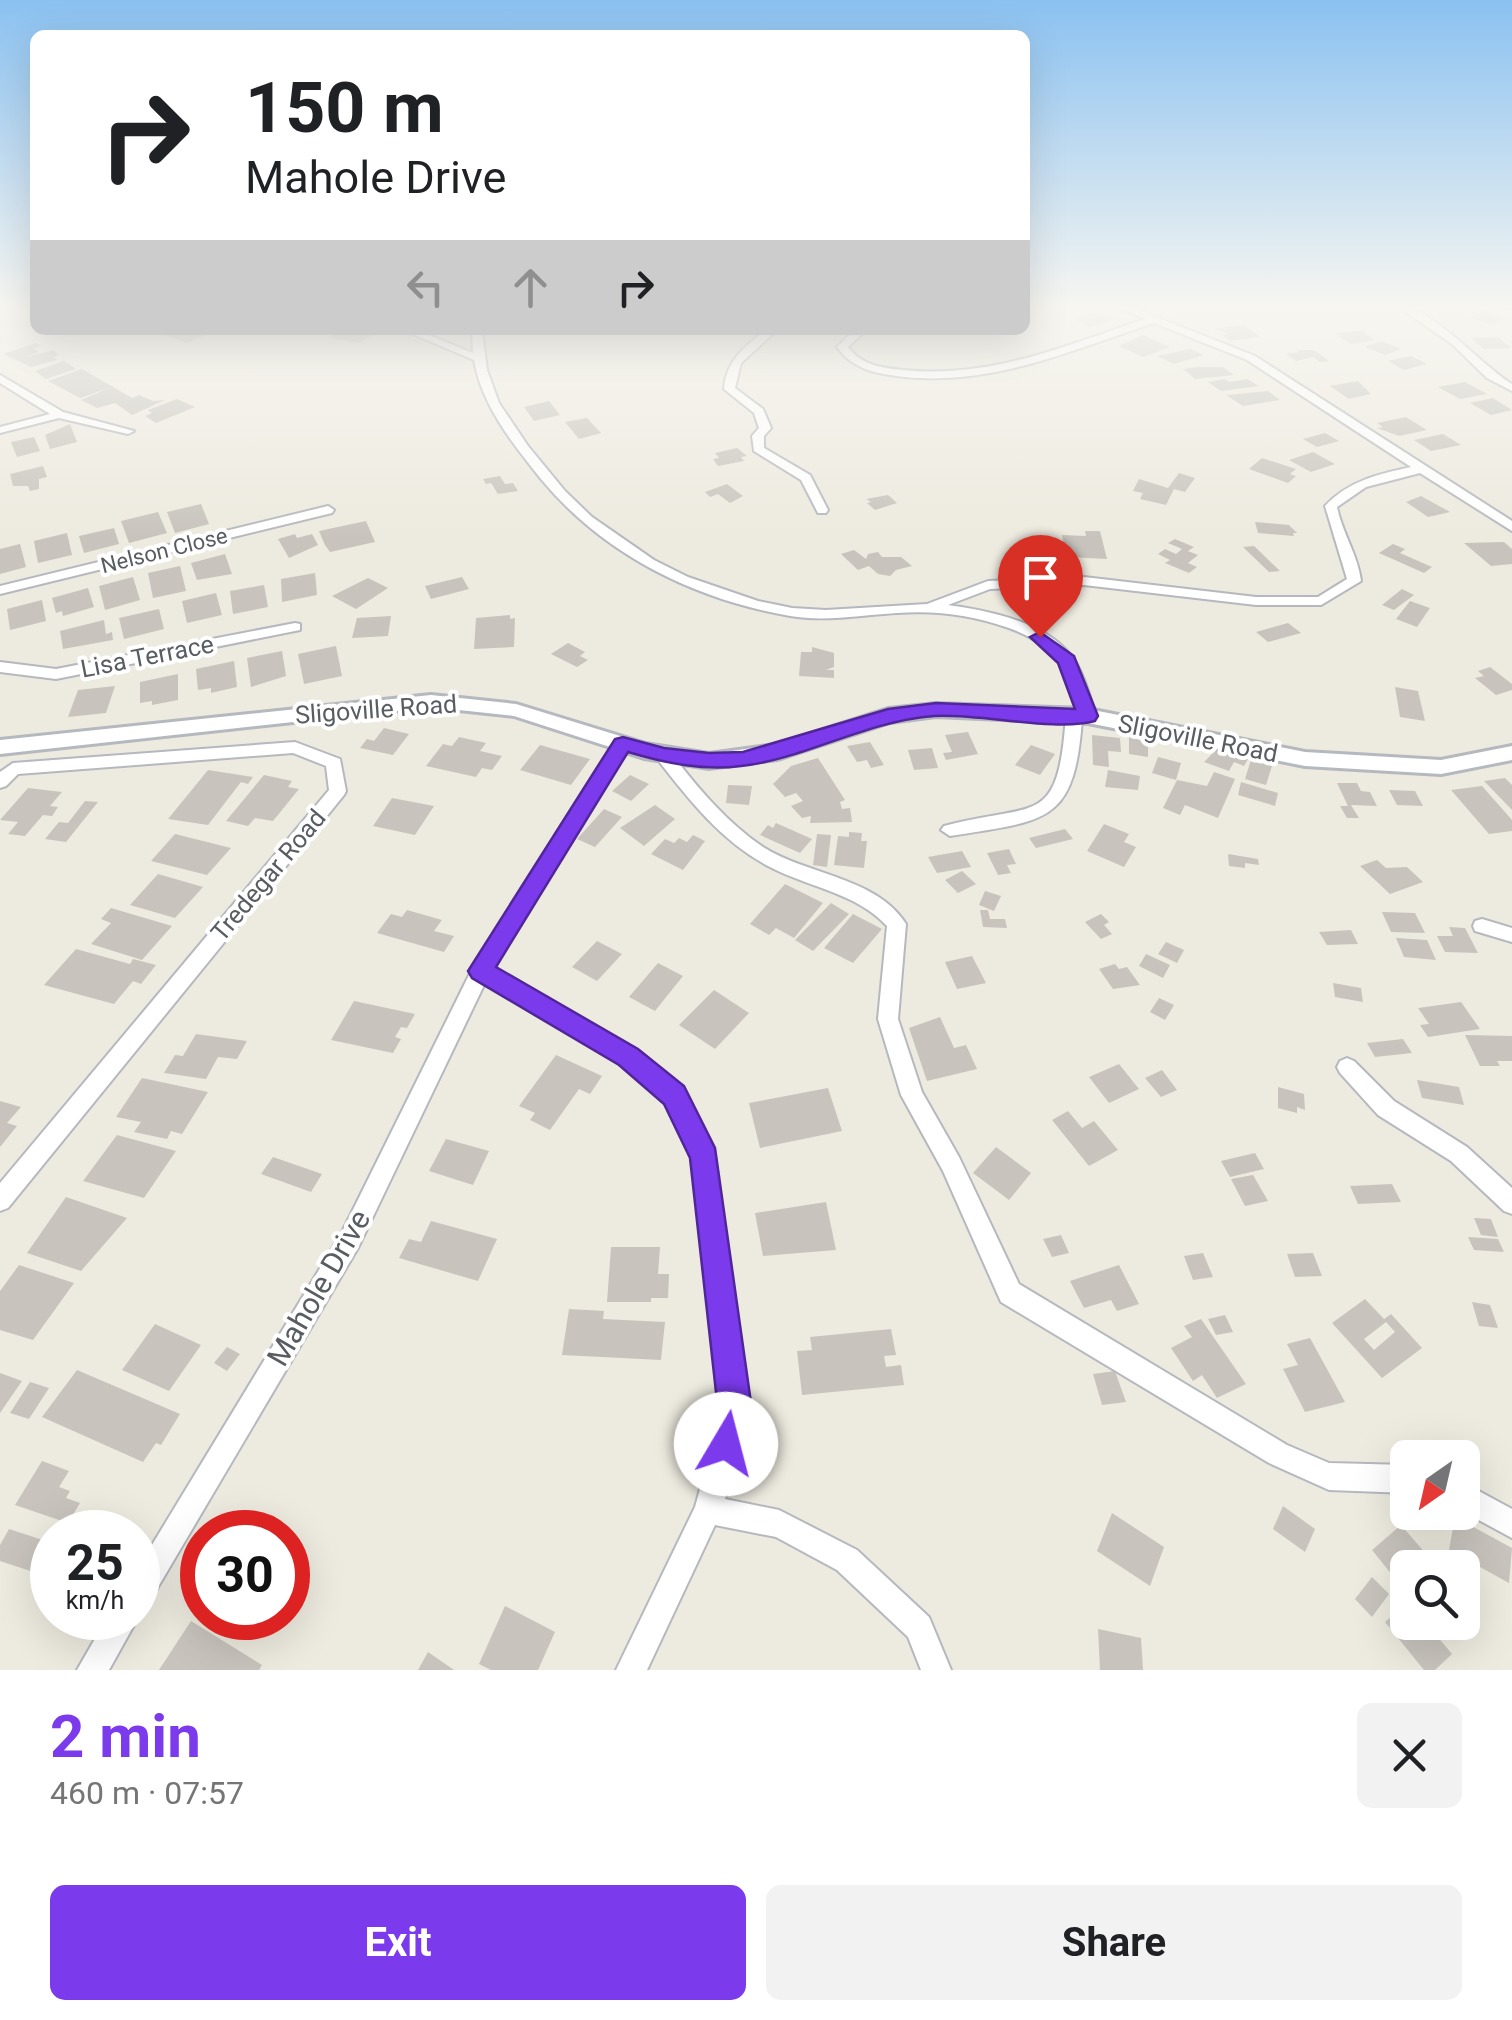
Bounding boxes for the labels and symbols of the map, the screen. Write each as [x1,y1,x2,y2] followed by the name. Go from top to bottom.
[98,523,230,578] street label: Nelson Close
[998,535,1083,638] pin
[78,629,216,684] street label: Lisa Terrace
[294,689,458,730] street label: Sligoville Road
[1115,709,1280,768] street label: Sligoville Road
[205,804,332,947] street label: Tredegar Road
[260,1204,377,1372] street label: Mahole Drive
[674,1392,778,1496] position arrow
[1390,1440,1480,1530] north arrow
[180,1510,310,1640] speed limit sign: 30

